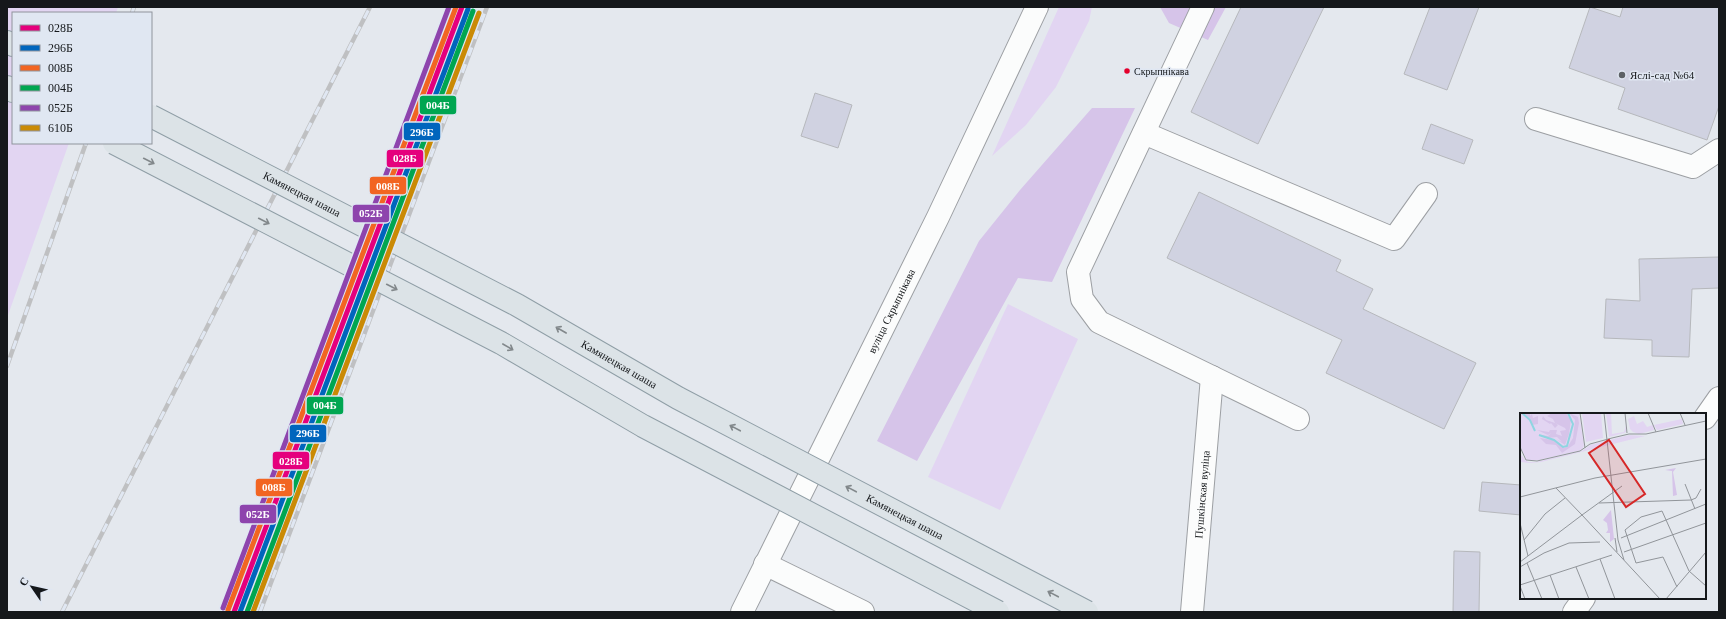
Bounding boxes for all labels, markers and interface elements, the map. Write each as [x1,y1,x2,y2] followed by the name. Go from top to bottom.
[12,12,152,144] legend
[48,21,73,35] text: 028Б
[48,41,73,55] text: 296Б
[48,61,73,75] text: 008Б
[1122,66,1132,76] marker: Скрыпнікава
[1134,66,1189,77] place label: Скрыпнікава
[1630,69,1695,81] place label: Яслі-сад №64
[1617,70,1627,80] marker: Яслі-сад №64
[48,81,73,95] text: 004Б
[419,95,457,115] line badge: 004Б
[426,99,450,111] text: 004Б
[48,101,73,115] text: 052Б
[48,121,73,135] text: 610Б
[403,122,441,141] line badge: 296Б
[410,126,434,138] text: 296Б
[386,149,424,168] line badge: 028Б
[393,152,417,164] text: 028Б
[143,158,155,165] one-way arrow
[261,169,343,219] street label: Камянецкая шаша
[369,176,407,195] line badge: 008Б
[376,180,400,192] text: 008Б
[352,204,390,223] line badge: 052Б
[359,207,383,219] text: 052Б
[258,217,270,225] one-way arrow
[865,267,917,355] street label: вуліца Скрыпнікава
[386,284,398,291] one-way arrow
[555,326,567,334] one-way arrow
[579,337,659,391] street label: Камянецкая шаша
[501,343,513,351] one-way arrow
[306,396,344,415] line badge: 004Б
[313,399,337,411] text: 004Б
[1520,413,1706,599] inset map
[289,424,327,443] line badge: 296Б
[730,424,742,431] one-way arrow
[296,427,320,439] text: 296Б
[1192,450,1212,539] street label: Пушкінская вуліца
[272,451,310,470] line badge: 028Б
[279,455,303,467] text: 028Б
[255,478,293,497] line badge: 008Б
[262,481,286,493] text: 008Б
[845,484,857,492] one-way arrow
[864,492,946,542] street label: Камянецкая шаша
[239,504,277,524] line badge: 052Б
[246,508,270,520] text: 052Б
[12,567,52,607] north arrow
[17,575,31,588] text: С
[1047,590,1059,597] one-way arrow

